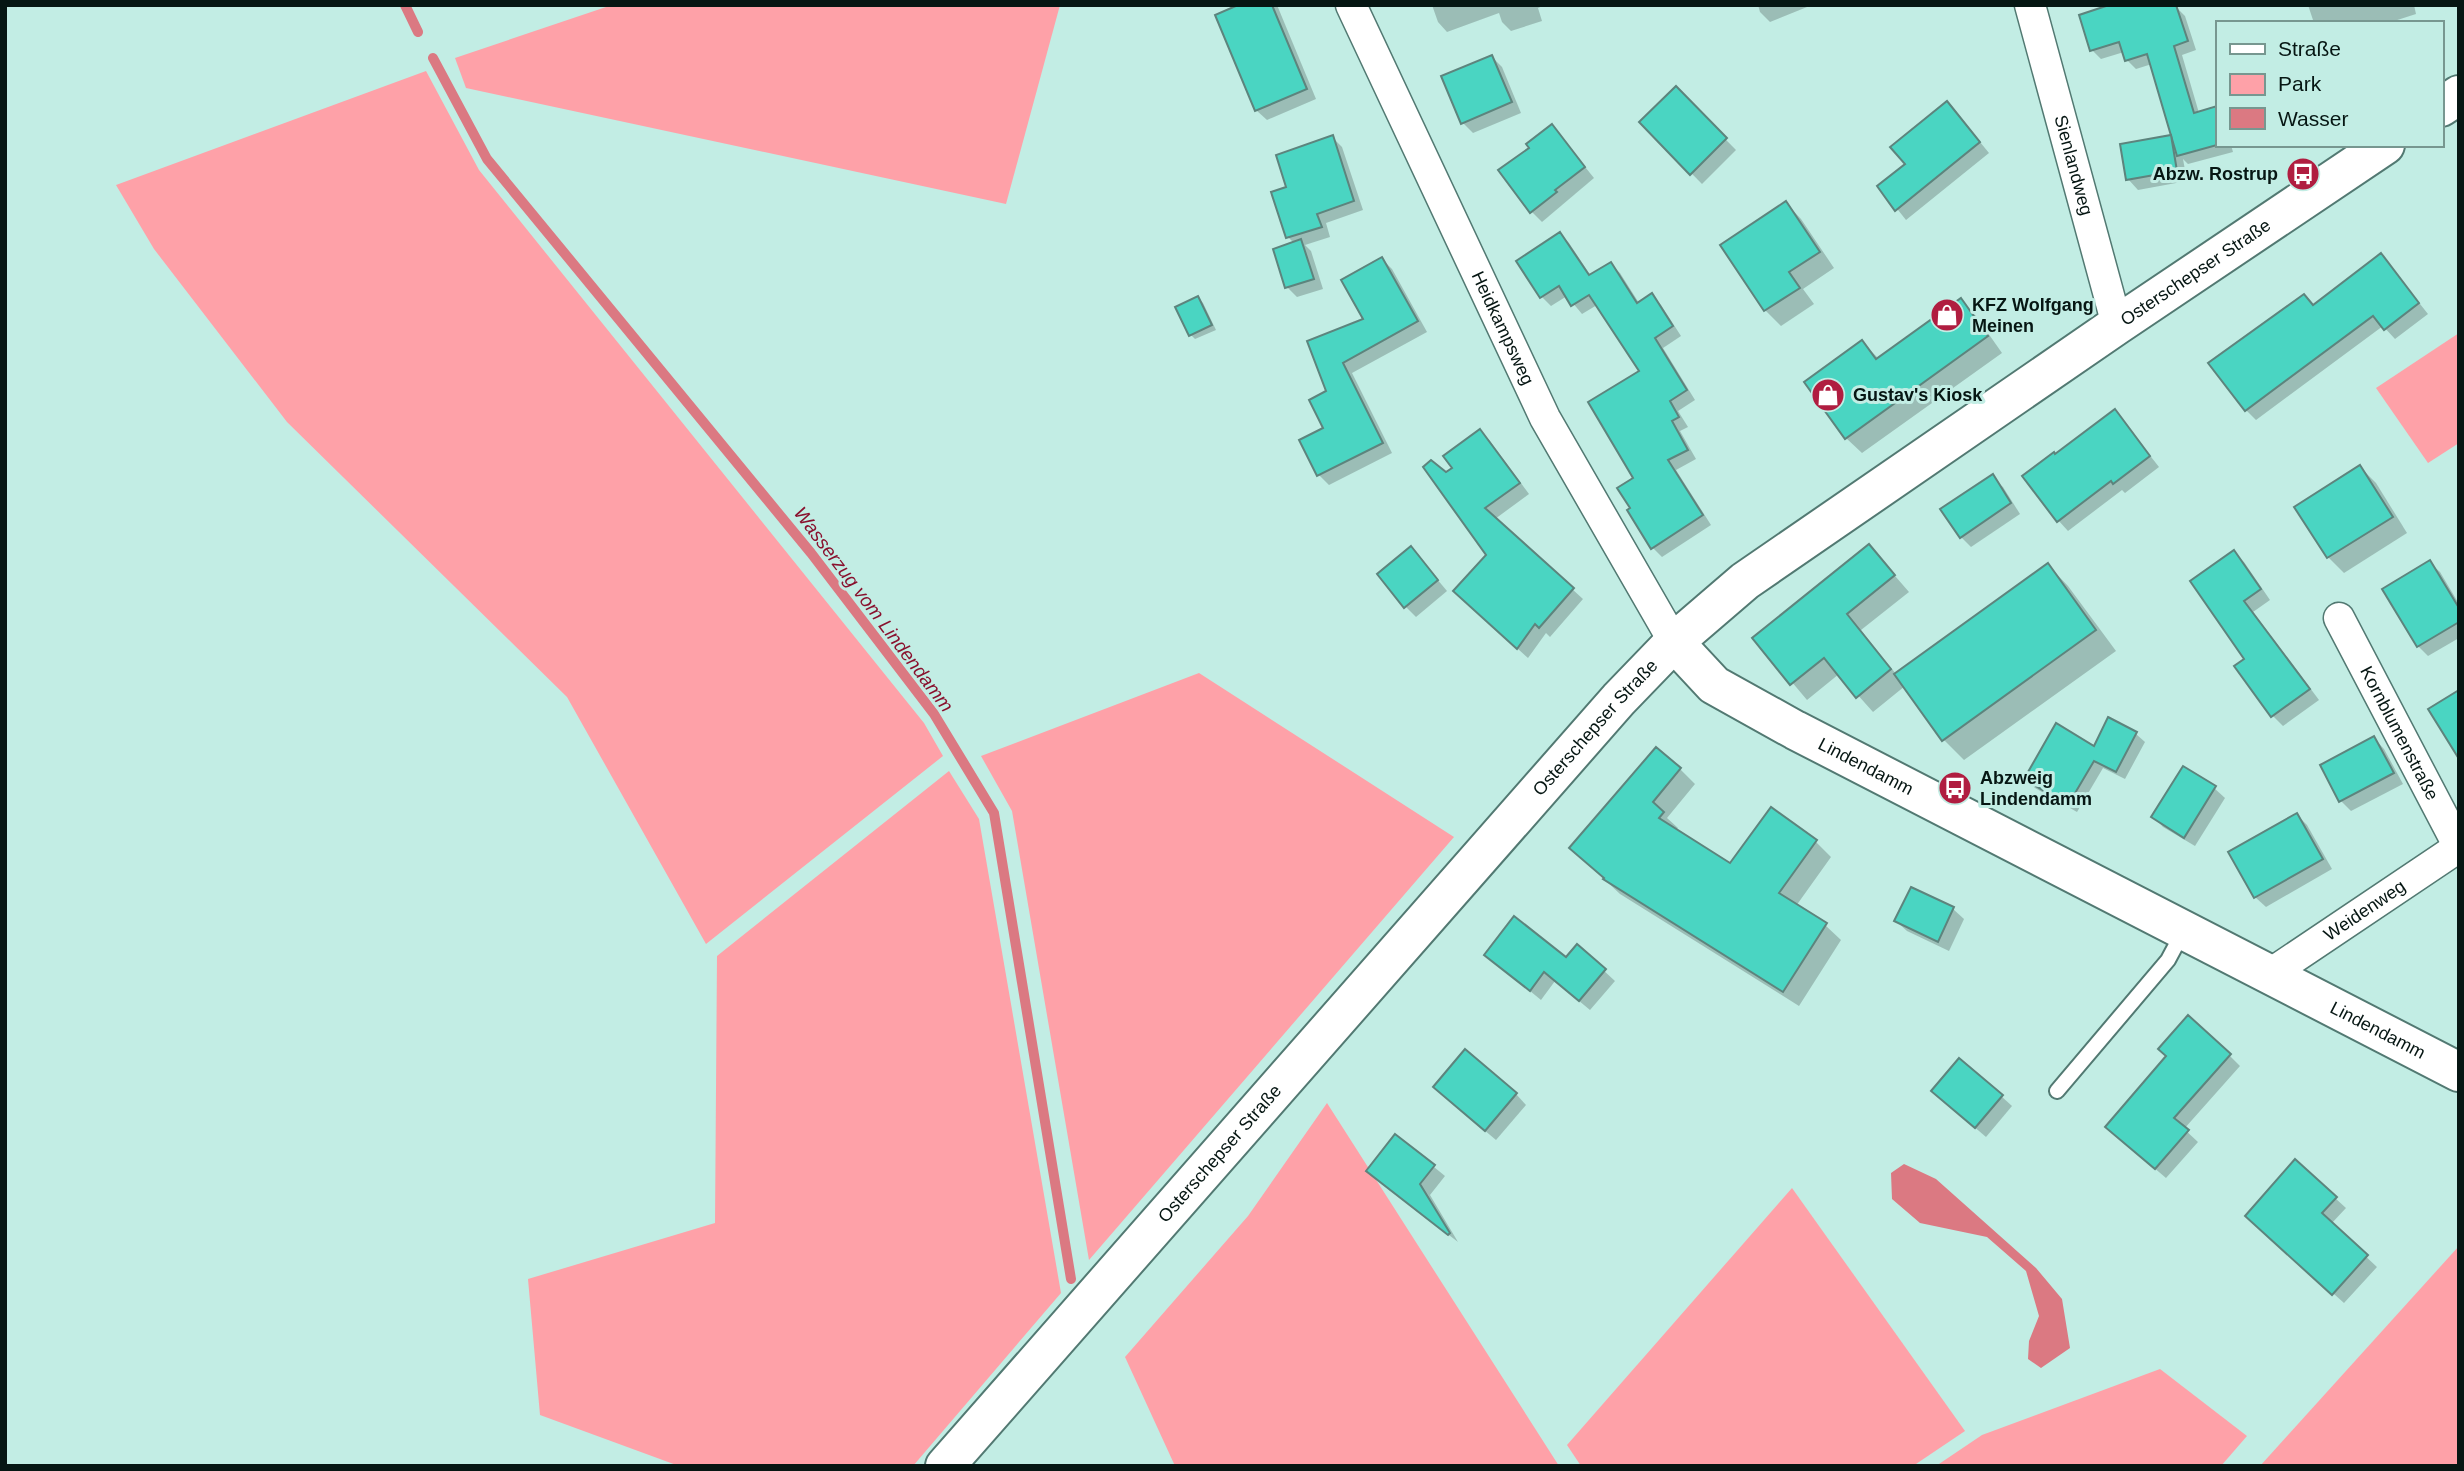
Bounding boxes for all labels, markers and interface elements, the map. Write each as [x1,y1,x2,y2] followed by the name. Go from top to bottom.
[2216,21,2443,147] legend
[2278,37,2341,60] text: Straße
[2278,72,2322,95] text: Park
[2278,107,2348,130] text: Wasser
[2050,113,2097,218] street label: Sienlandweg
[2284,155,2322,193] bus stop icon: Abzw. Rostrup
[2153,164,2278,184] place label: Abzw. Rostrup
[2117,215,2274,330] street label: Osterschepser Straße
[1468,268,1538,388] street label: Heidkampsweg
[1972,295,2094,336] place label: KFZ Wolfgang Meinen
[1928,296,1966,334] shop icon: KFZ Wolfgang Meinen
[1809,376,1847,414] shop icon: Gustav's Kiosk
[1853,385,1983,405] place label: Gustav's Kiosk
[790,503,958,716] water label: Wasserzug vom Lindendamm
[1529,655,1662,800] street label: Osterschepser Straße
[2356,663,2443,803] street label: Kornblumenstraße
[1815,734,1917,799] street label: Lindendamm
[1980,768,2092,809] place label: Abzweig Lindendamm
[1936,769,1974,807] bus stop icon: Abzweig Lindendamm
[2320,876,2409,945] street label: Weidenweg
[2327,997,2429,1063] street label: Lindendamm
[1154,1081,1285,1226] street label: Osterschepser Straße

